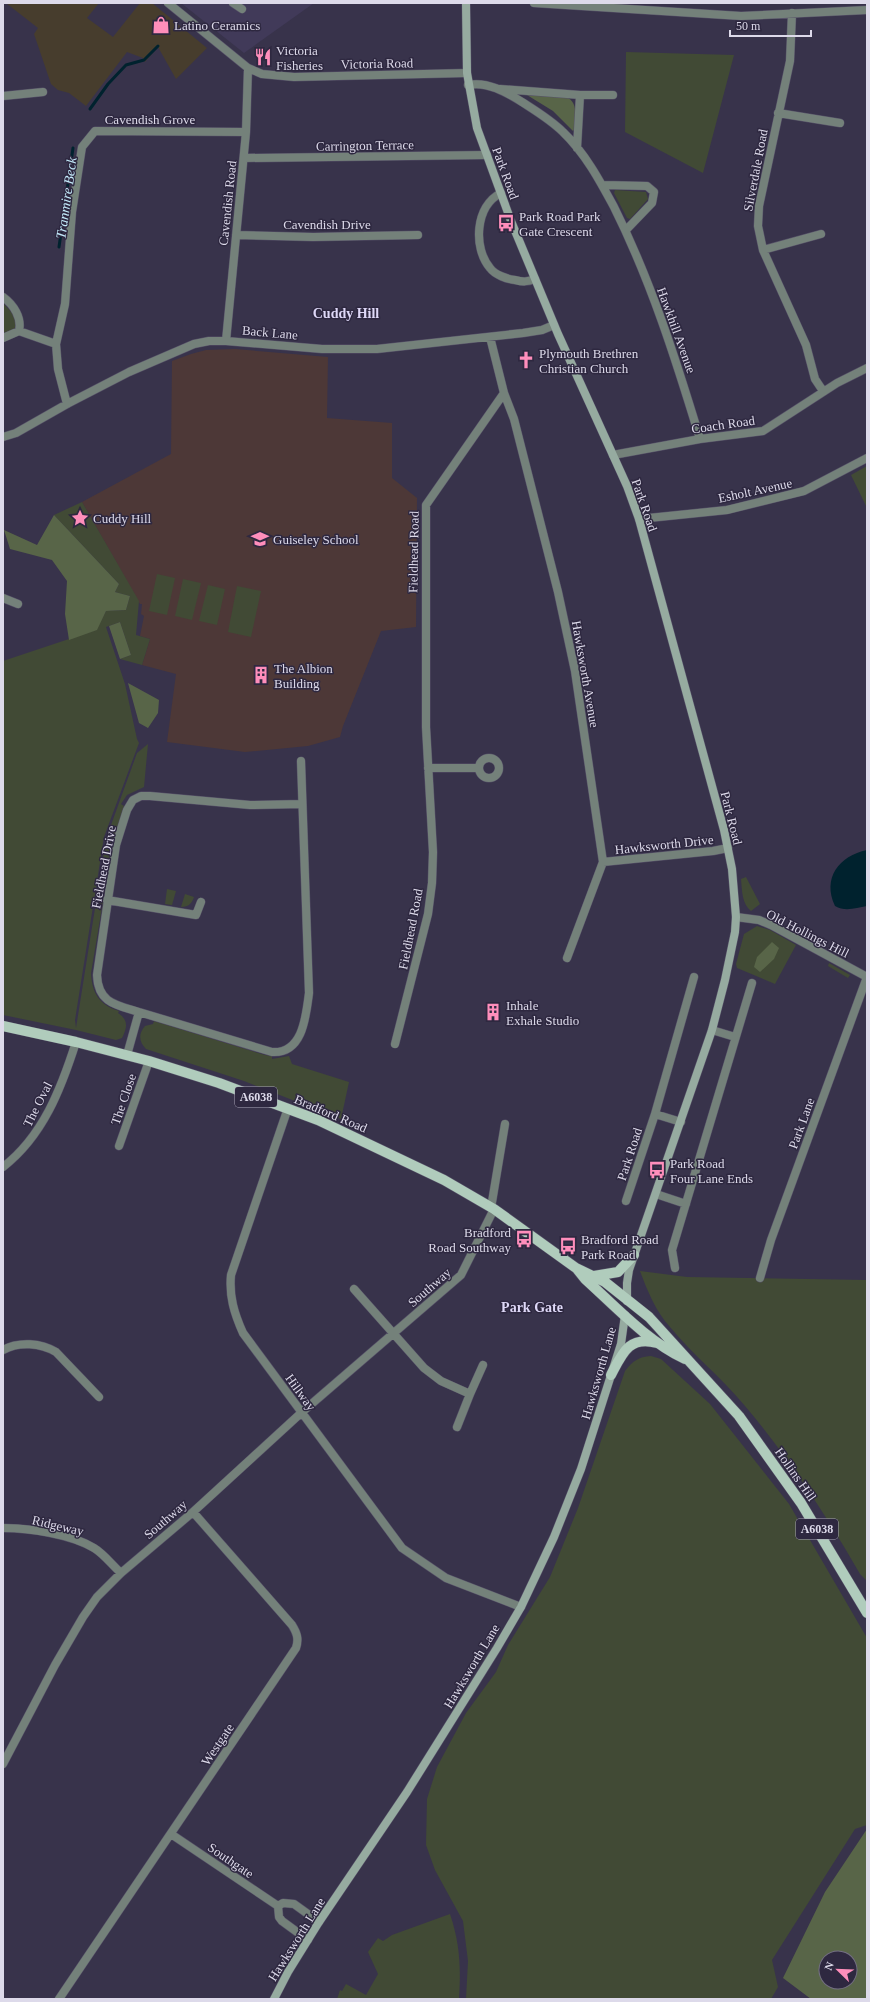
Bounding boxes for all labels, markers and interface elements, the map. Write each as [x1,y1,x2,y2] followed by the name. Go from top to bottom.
[730,12,811,38] scale bar
[151,15,171,35] shop icon: Latino Ceramics
[174,18,260,33] place label: Latino Ceramics
[736,19,761,33] text: 50 m
[276,43,323,73] place label: Victoria Fisheries
[253,47,273,67] restaurant icon: Victoria Fisheries
[341,55,414,72] street label: Victoria Road
[105,112,196,127] street label: Cavendish Grove
[740,127,771,212] street label: Silverdale Road
[316,137,414,154] street label: Carrington Terrace
[489,145,522,202] street label: Park Road
[53,156,80,240] water label: Tranmire Beck
[216,159,239,246] street label: Cavendish Road
[519,209,601,239] place label: Park Road Park Gate Crescent
[496,213,516,233] bus stop icon: Park Road Park Gate Crescent
[283,217,371,232] street label: Cavendish Drive
[654,285,699,375] street label: Hawkhill Avenue
[313,306,379,321] district label: Cuddy Hill
[241,323,299,342] street label: Back Lane
[539,346,639,376] place label: Plymouth Brethren Christian Church
[516,350,536,370] church icon: Plymouth Brethren Christian Church
[690,413,756,436] street label: Coach Road
[717,475,794,506] street label: Esholt Avenue
[629,477,661,534] street label: Park Road
[70,508,90,528] place icon: Cuddy Hill
[405,510,422,593] street label: Fieldhead Road
[93,511,152,526] place label: Cuddy Hill
[250,529,270,549] school or university icon: Guiseley School
[273,532,359,547] place label: Guiseley School
[569,619,602,729] street label: Hawksworth Avenue
[274,661,333,691] place label: The Albion Building
[251,665,271,685] building icon: The Albion Building
[718,790,746,847] street label: Park Road
[88,824,119,910] street label: Fieldhead Drive
[614,832,714,857] street label: Hawksworth Drive
[395,887,426,971] street label: Fieldhead Road
[764,906,852,961] street label: Old Hollings Hill
[506,998,579,1028] place label: Inhale Exhale Studio
[483,1002,503,1022] building icon: Inhale Exhale Studio
[108,1071,139,1127] street label: The Close
[20,1079,55,1129] street label: The Oval
[235,1087,277,1107] road number: A6038
[292,1091,370,1136] street label: Bradford Road
[785,1095,818,1151] street label: Park Lane
[614,1125,645,1182] street label: Park Road
[670,1156,753,1186] place label: Park Road Four Lane Ends
[647,1160,667,1180] bus stop icon: Park Road Four Lane Ends
[428,1225,511,1255] place label: Bradford Road Southway
[514,1229,534,1249] bus stop icon: Bradford Road Southway
[581,1232,659,1262] place label: Bradford Road Park Road
[558,1236,578,1256] bus stop icon: Bradford Road Park Road
[405,1264,454,1310] street label: Southway
[501,1300,563,1315] district label: Park Gate
[578,1325,619,1421] street label: Hawksworth Lane
[282,1371,319,1414] street label: Hillway
[772,1445,820,1504] street label: Hollins Hill
[141,1496,190,1542] street label: Southway
[31,1512,86,1539] street label: Ridgeway
[796,1519,838,1539] road number: A6038
[440,1621,503,1711] street label: Hawksworth Lane
[198,1720,237,1768] street label: Westgate
[205,1840,257,1881] street label: Southgate
[265,1895,328,1984] street label: Hawksworth Lane
[818,1950,858,1990] north arrow
[822,1960,836,1972] text: N

